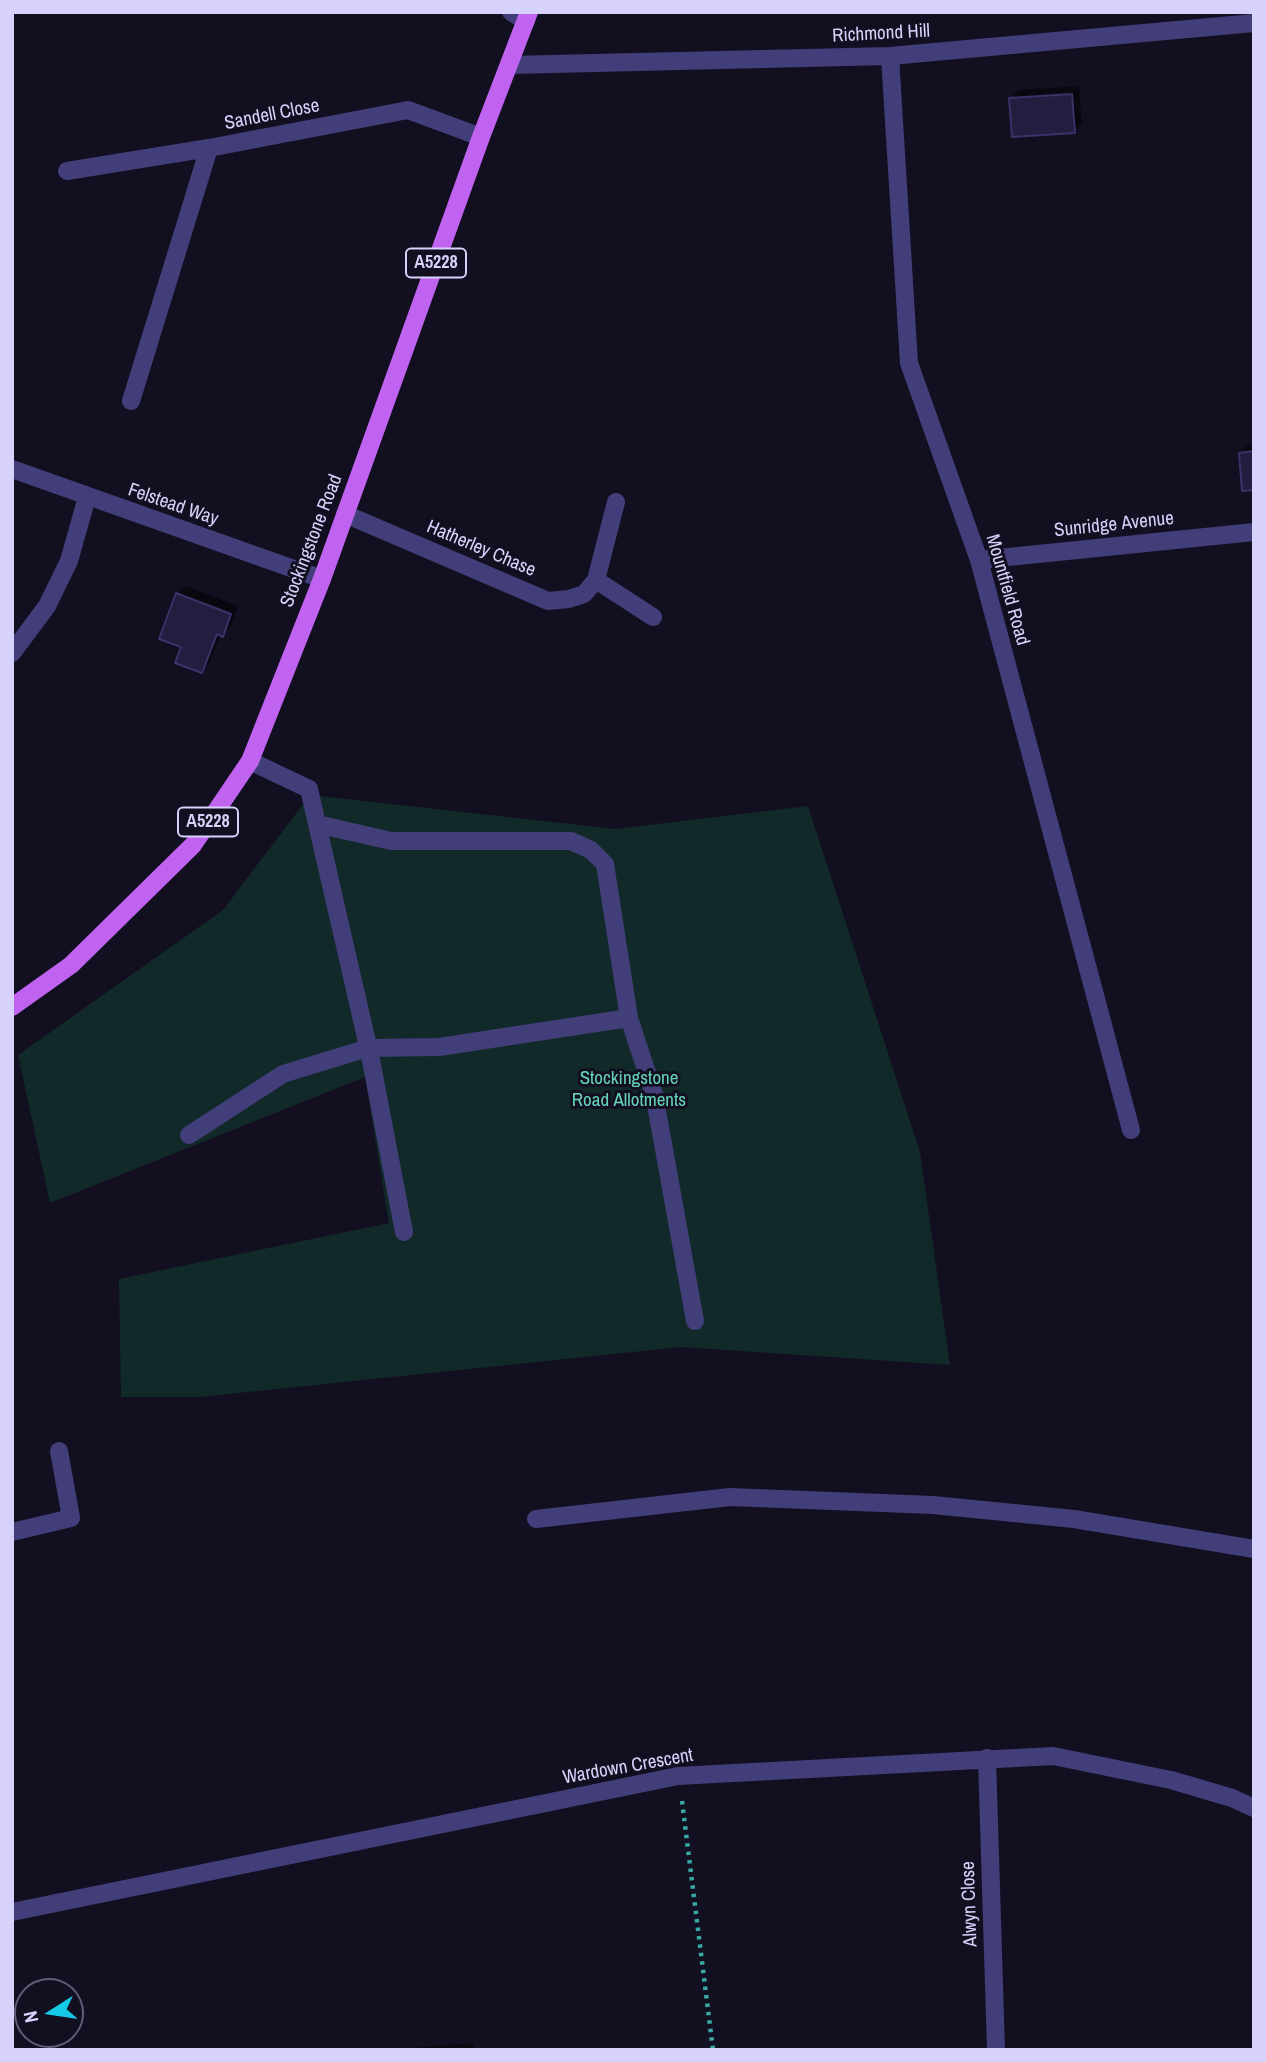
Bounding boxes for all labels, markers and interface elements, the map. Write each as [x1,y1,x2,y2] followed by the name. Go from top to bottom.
[832,20,930,48] street label: Richmond Hill
[223,95,321,135] street label: Sandell Close
[406,248,466,278] road number: A5228
[276,471,348,611] street label: Stockingstone Road
[125,479,221,531] street label: Felstead Way
[1053,507,1175,543] street label: Sunridge Avenue
[423,516,539,582] street label: Hatherley Chase
[980,532,1034,648] street label: Mountfield Road
[178,808,238,836] road number: A5228
[572,1068,686,1112] park label: Stockingstone Road Allotments
[561,1744,695,1790] street label: Wardown Crescent
[957,1861,983,1947] street label: Alwyn Close
[14,1978,84,2048] north arrow
[17,2009,44,2025] text: N

